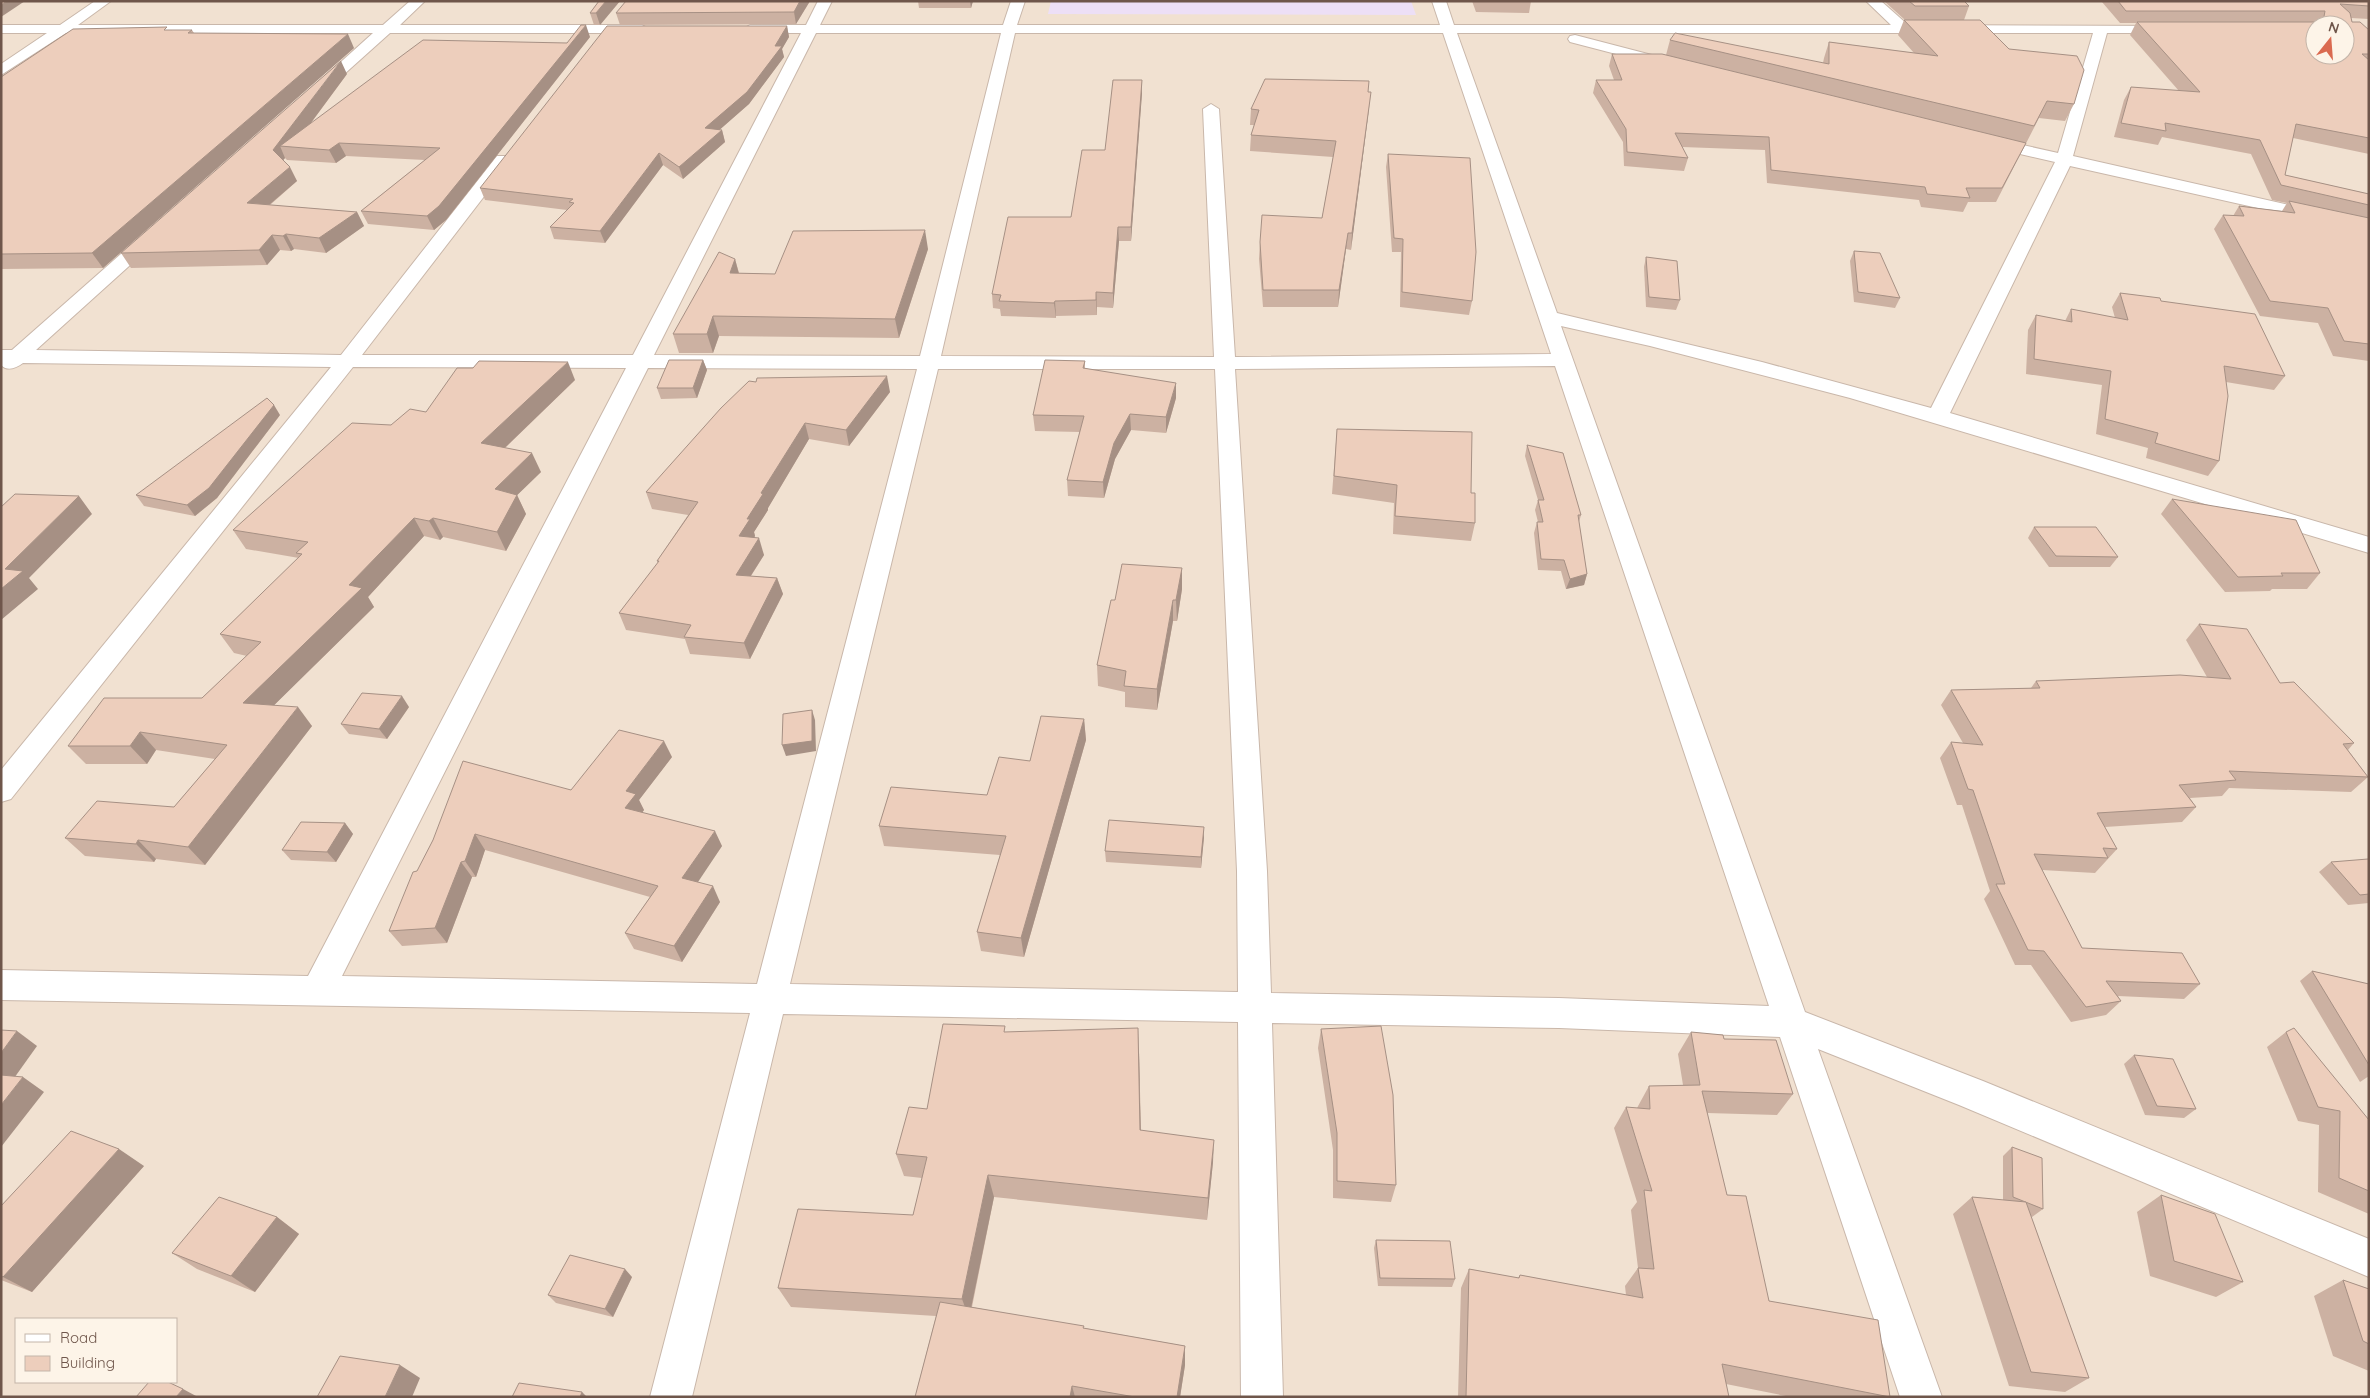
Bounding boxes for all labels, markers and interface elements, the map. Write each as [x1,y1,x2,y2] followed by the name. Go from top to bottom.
[2305,15,2355,65] north arrow
[2326,17,2341,38] text: N
[15,1318,178,1383] legend
[60,1328,97,1347] text: Road
[60,1353,115,1372] text: Building

